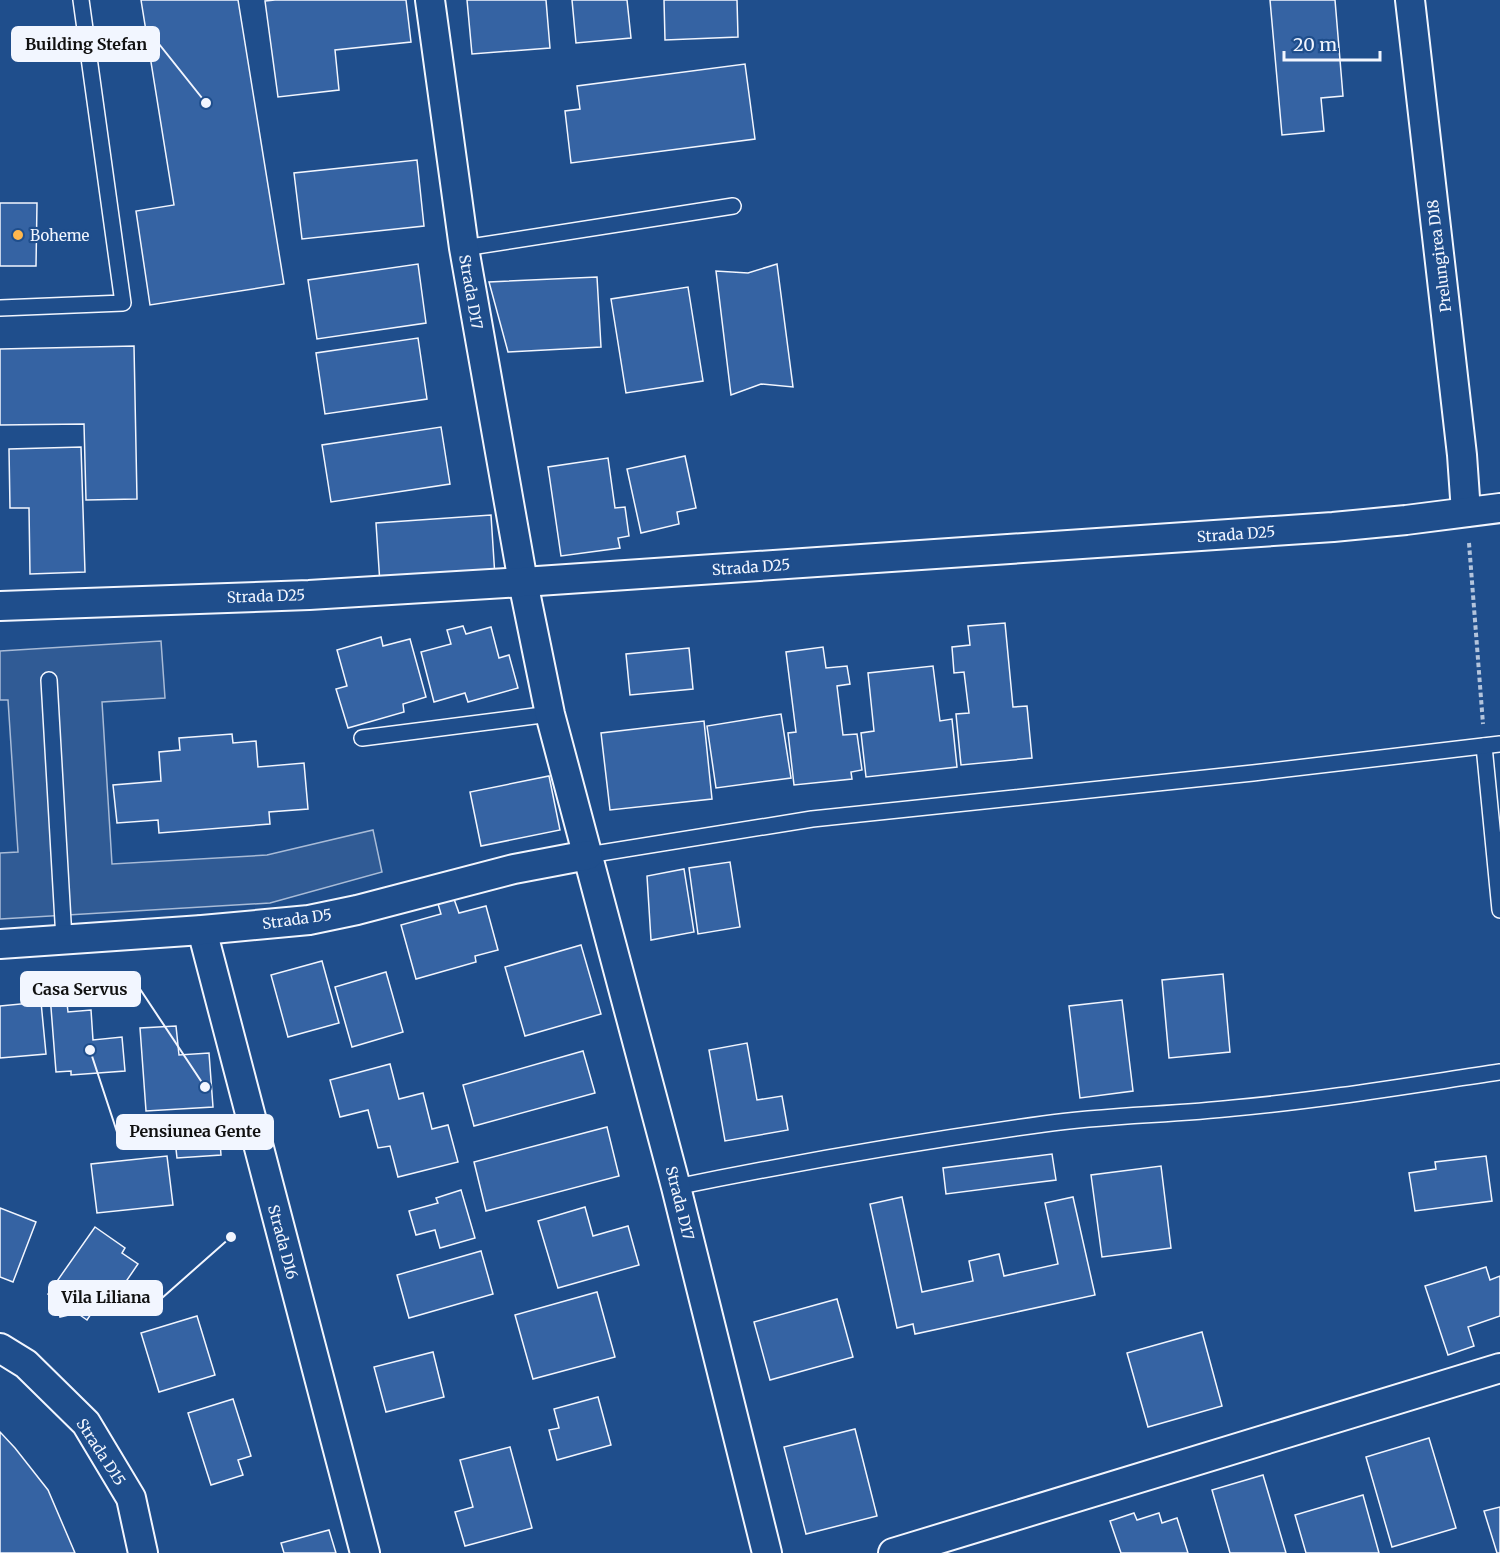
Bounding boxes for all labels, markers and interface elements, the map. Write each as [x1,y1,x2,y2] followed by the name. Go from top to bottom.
[1284,24,1380,62] scale bar
[12,27,159,61] callout: Building Stefan
[1293,33,1337,56] text: 20 m
[25,34,147,54] text: Building Stefan
[1423,199,1455,313] street label: Prelungirea D18
[30,226,90,245] place label: Boheme
[11,228,25,242] marker: Boheme
[455,253,487,331] street label: Strada D17
[1196,522,1276,546] street label: Strada D25
[711,555,791,579] street label: Strada D25
[227,585,305,607] street label: Strada D25
[261,905,333,933] street label: Strada D5
[21,972,140,1006] callout: Casa Servus
[32,979,128,999] text: Casa Servus
[117,1115,273,1149] callout: Pensiunea Gente
[129,1121,261,1141] text: Pensiunea Gente
[662,1164,698,1242] street label: Strada D17
[264,1203,302,1281] street label: Strada D16
[49,1281,162,1315] callout: Vila Liliana
[60,1287,151,1307] text: Vila Liliana
[72,1415,130,1489] street label: Strada D15

